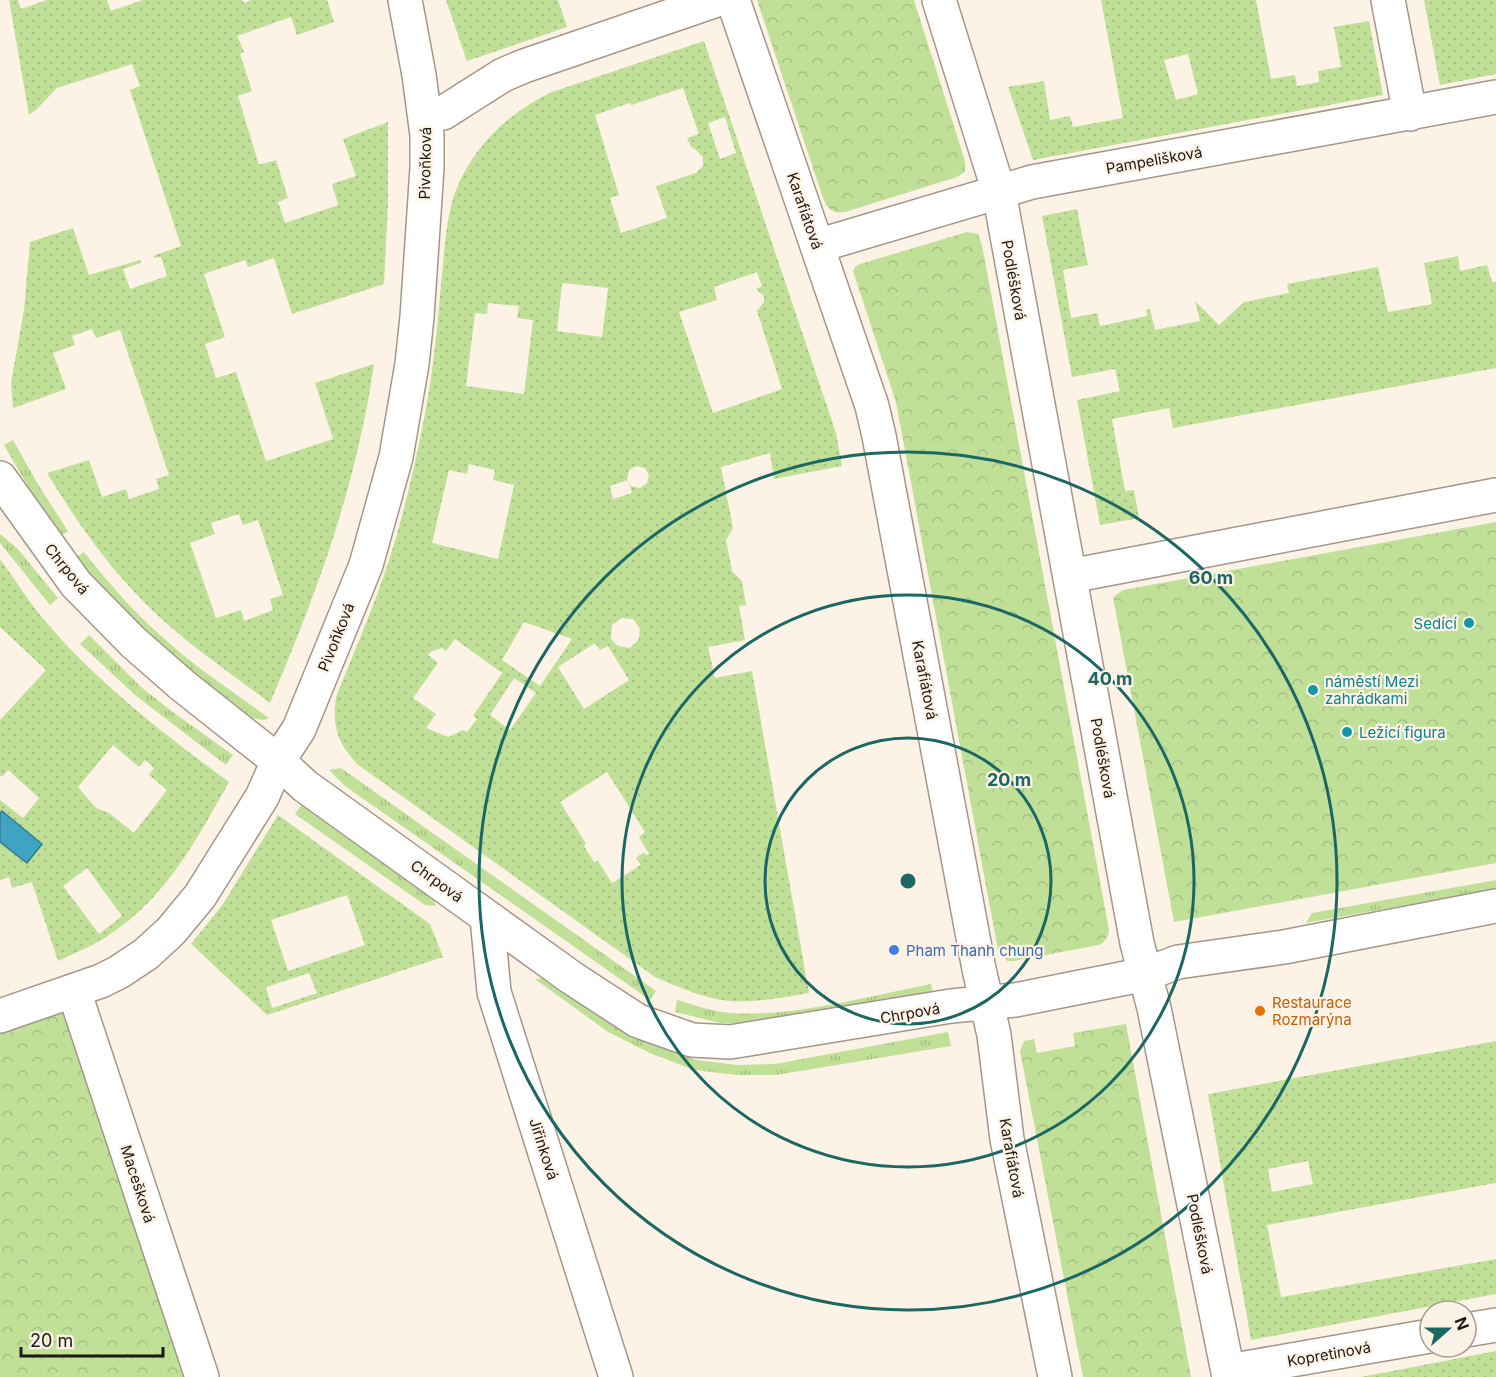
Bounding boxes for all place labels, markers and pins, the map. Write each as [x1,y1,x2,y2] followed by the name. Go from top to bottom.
[1414,614,1457,633] place label: Sedící
[1462,616,1476,630] marker: Sedící
[1325,672,1419,708] place label: náměstí Mezi zahrádkami
[1306,683,1320,697] marker: náměstí Mezi zahrádkami
[1359,723,1446,742] place label: Ležící figura
[1340,725,1354,739] marker: Ležící figura
[898,871,918,891] centre of rings
[906,941,1044,960] place label: Pham Thanh chung
[887,943,901,957] marker: Pham Thanh chung
[1272,993,1352,1029] place label: Restaurace Rozmarýna
[1253,1004,1267,1018] marker: Restaurace Rozmarýna

